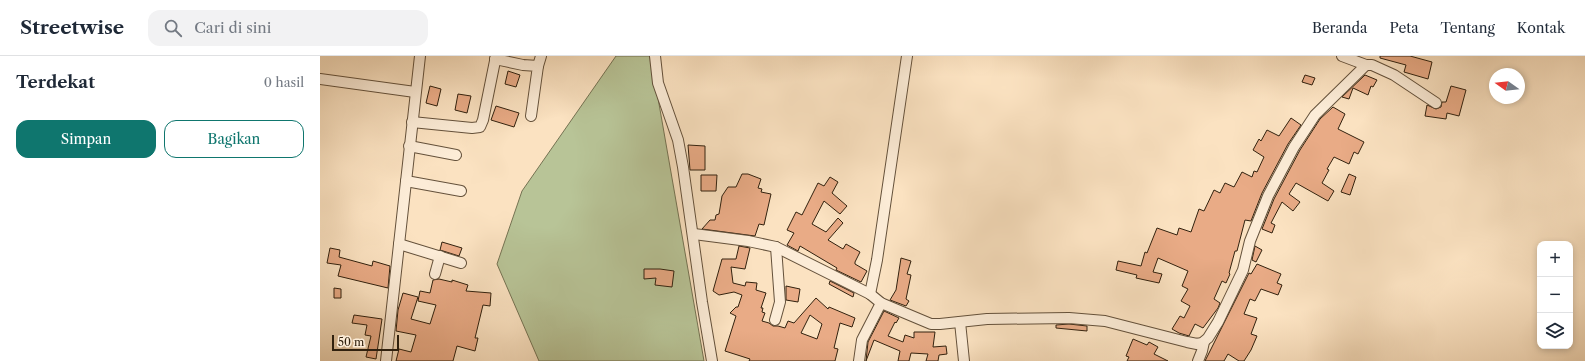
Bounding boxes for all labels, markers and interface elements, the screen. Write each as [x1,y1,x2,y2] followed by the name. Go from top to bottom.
[148,10,428,46] search box
[20,16,124,39] text: Streetwise
[162,17,184,39] icon: search
[194,18,271,37] text: Cari di sini
[1312,19,1368,37] text: Beranda
[1390,19,1419,37] text: Peta
[1441,19,1495,37] text: Tentang
[1517,19,1565,37] text: Kontak
[1489,68,1525,104] north arrow
[16,72,95,92] text: Terdekat
[264,74,304,90] text: 0 hasil
[16,120,156,158] button: Simpan
[164,120,304,158] button: Bagikan
[1537,241,1573,349] map controls
[1537,241,1573,277] button: +
[1537,277,1573,313] button: −
[1537,313,1573,349] button: layers
[332,333,399,352] scale bar
[338,335,364,349] text: 50 m

